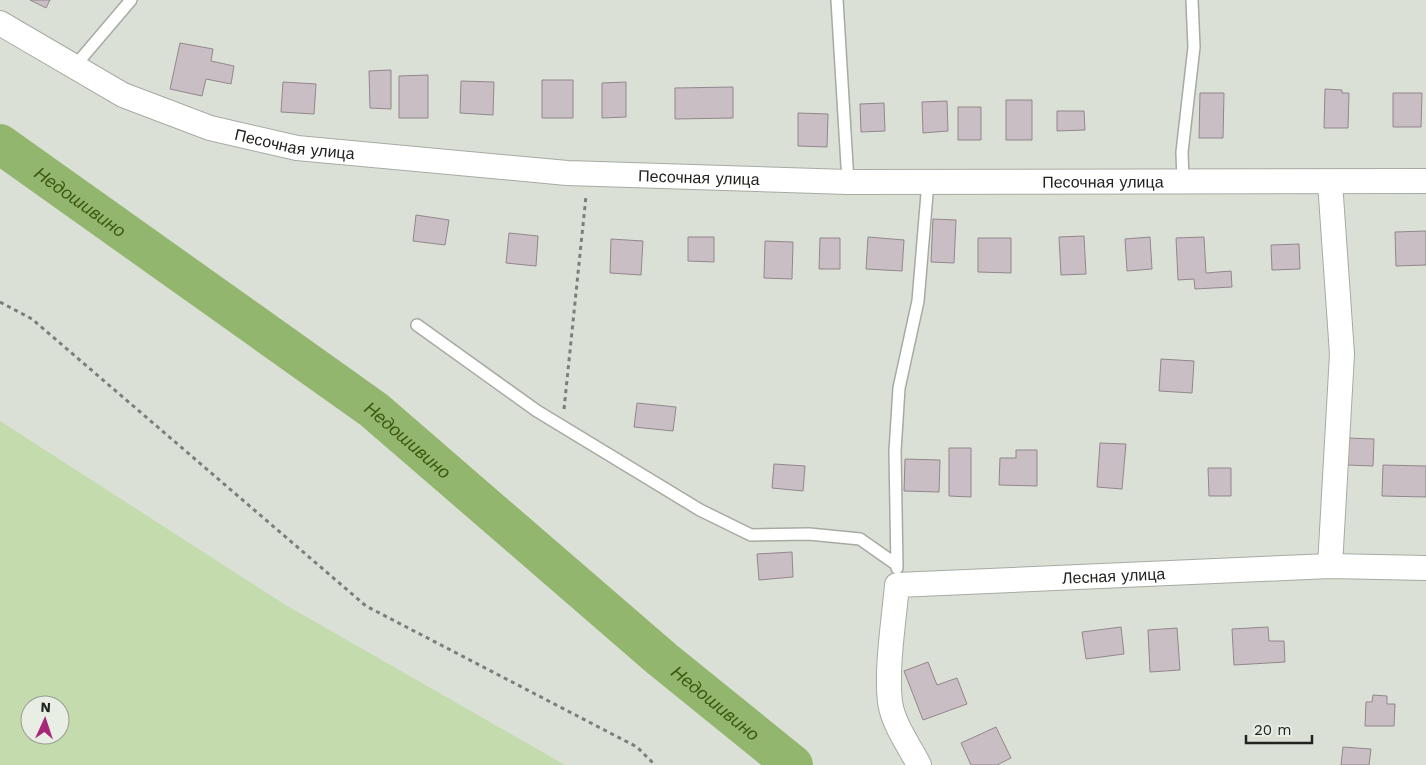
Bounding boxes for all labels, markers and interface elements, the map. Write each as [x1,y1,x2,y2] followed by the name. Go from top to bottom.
[233,125,356,163] street label: Песочная улица
[31,162,130,241] water label: Недошивино
[638,166,760,189] street label: Песочная улица
[1042,172,1164,191] street label: Песочная улица
[361,397,455,482] water label: Недошивино
[1062,564,1166,587] street label: Лесная улица
[668,661,764,744] water label: Недошивино
[20,695,70,745] north arrow
[40,699,51,715] text: N
[1246,712,1312,744] scale bar
[1254,721,1292,739] text: 20 m

